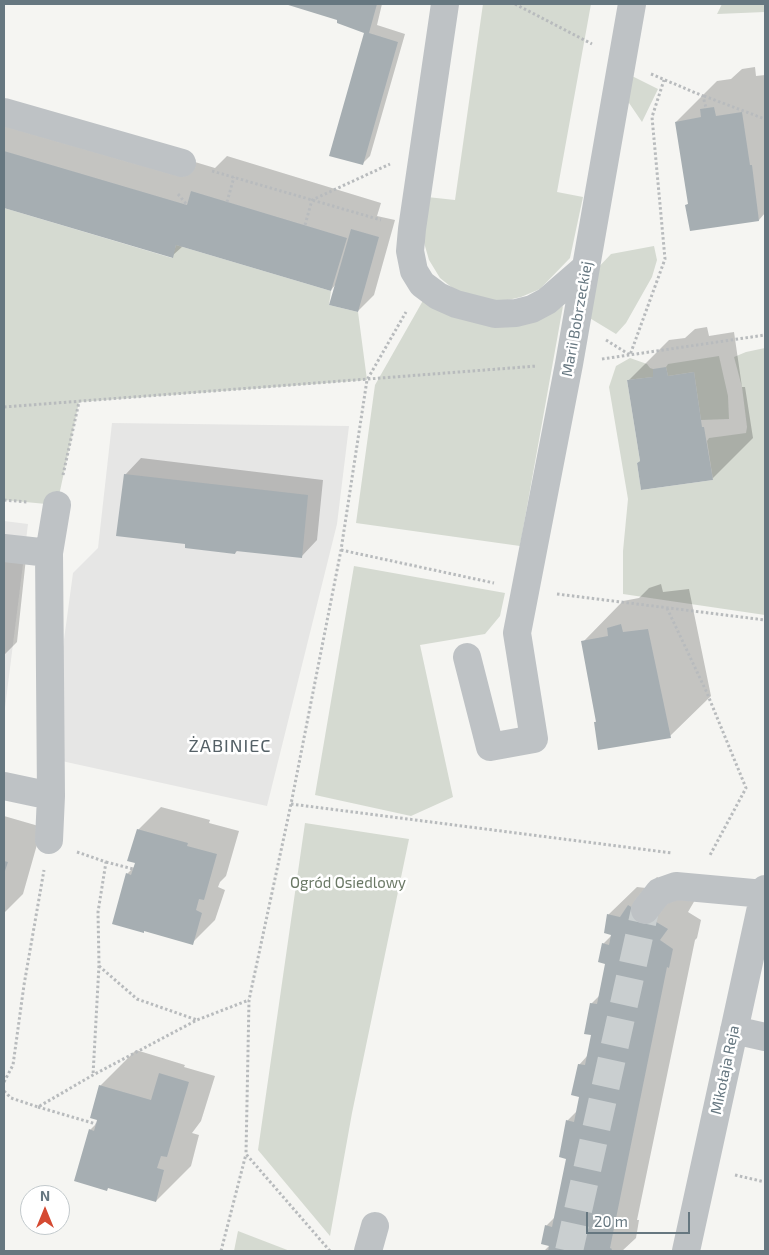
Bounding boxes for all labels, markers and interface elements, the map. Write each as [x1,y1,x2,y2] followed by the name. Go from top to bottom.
[558,260,596,378] street label: Marii Bobrzeckiej
[188,735,272,757] district label: ŻABINIEC
[290,874,406,892] park label: Ogród Osiedlowy
[707,1024,743,1116] street label: Mikołaja Reja
[20,1185,70,1235] north arrow
[40,1187,50,1204] text: N
[589,1202,693,1234] scale bar
[594,1212,628,1230] text: 20 m

